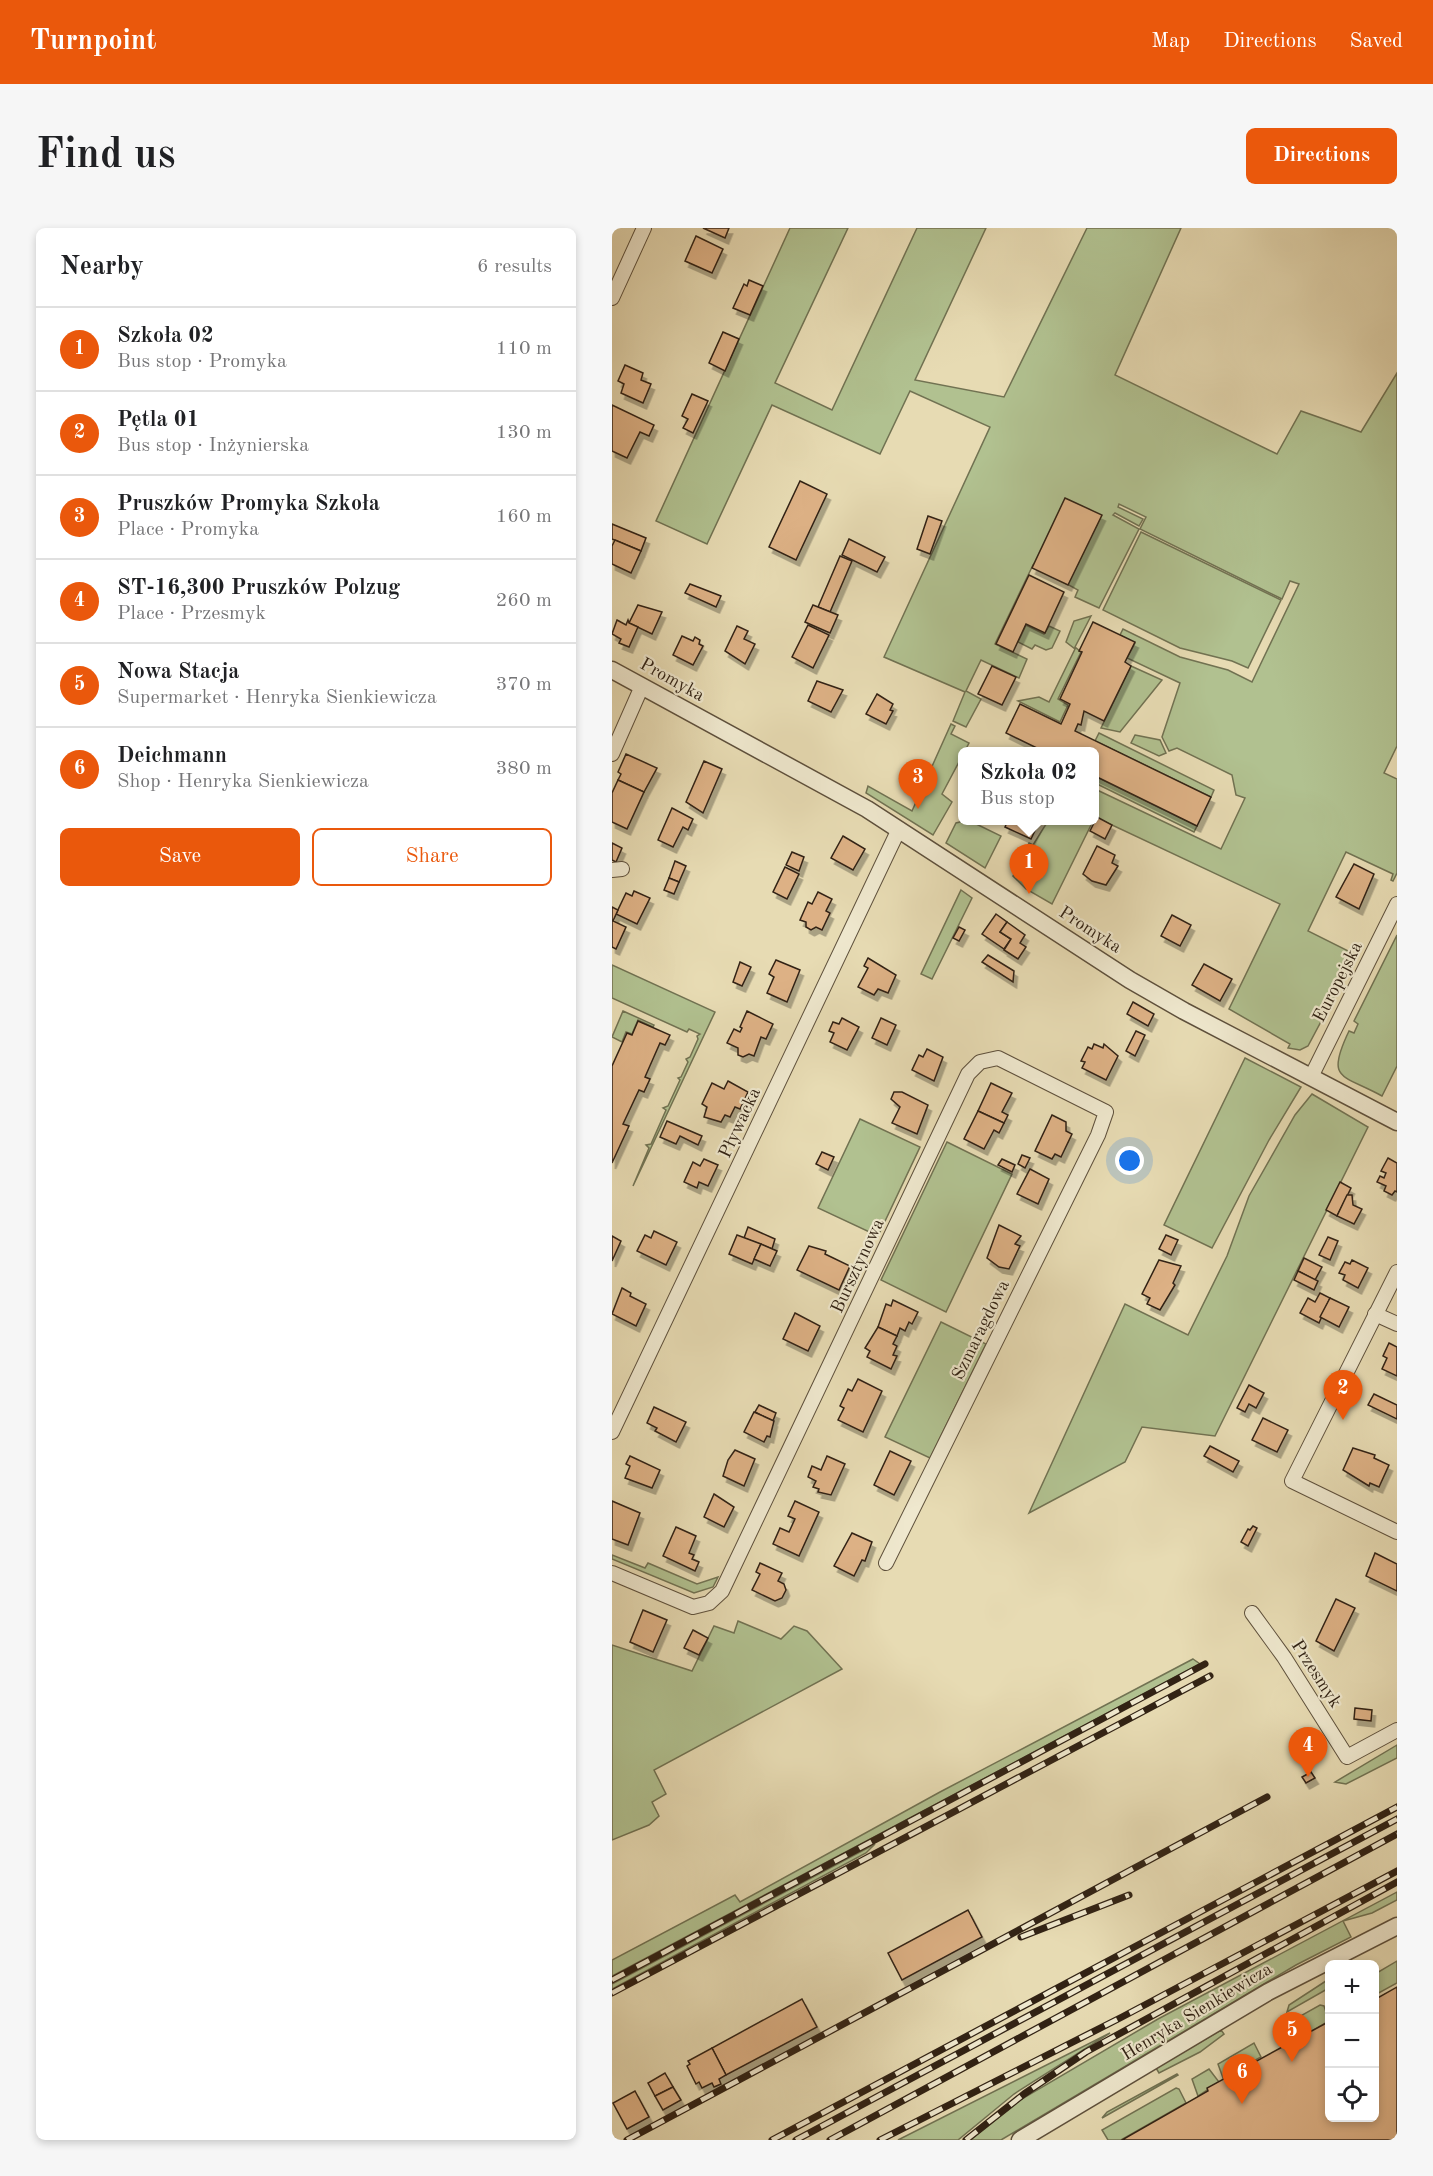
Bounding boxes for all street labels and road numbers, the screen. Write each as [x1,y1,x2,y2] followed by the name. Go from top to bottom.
[637,655,707,705] street label: Promyka
[1055,903,1125,957] street label: Promyka
[1310,939,1366,1025] street label: Europejska
[716,1085,764,1161] street label: Pływacka
[828,1216,888,1316] street label: Bursztynowa
[949,1277,1013,1383] street label: Szmaragdowa
[1288,1637,1344,1711] street label: Przesmyk
[1118,1960,1276,2064] street label: Henryka Sienkiewicza

